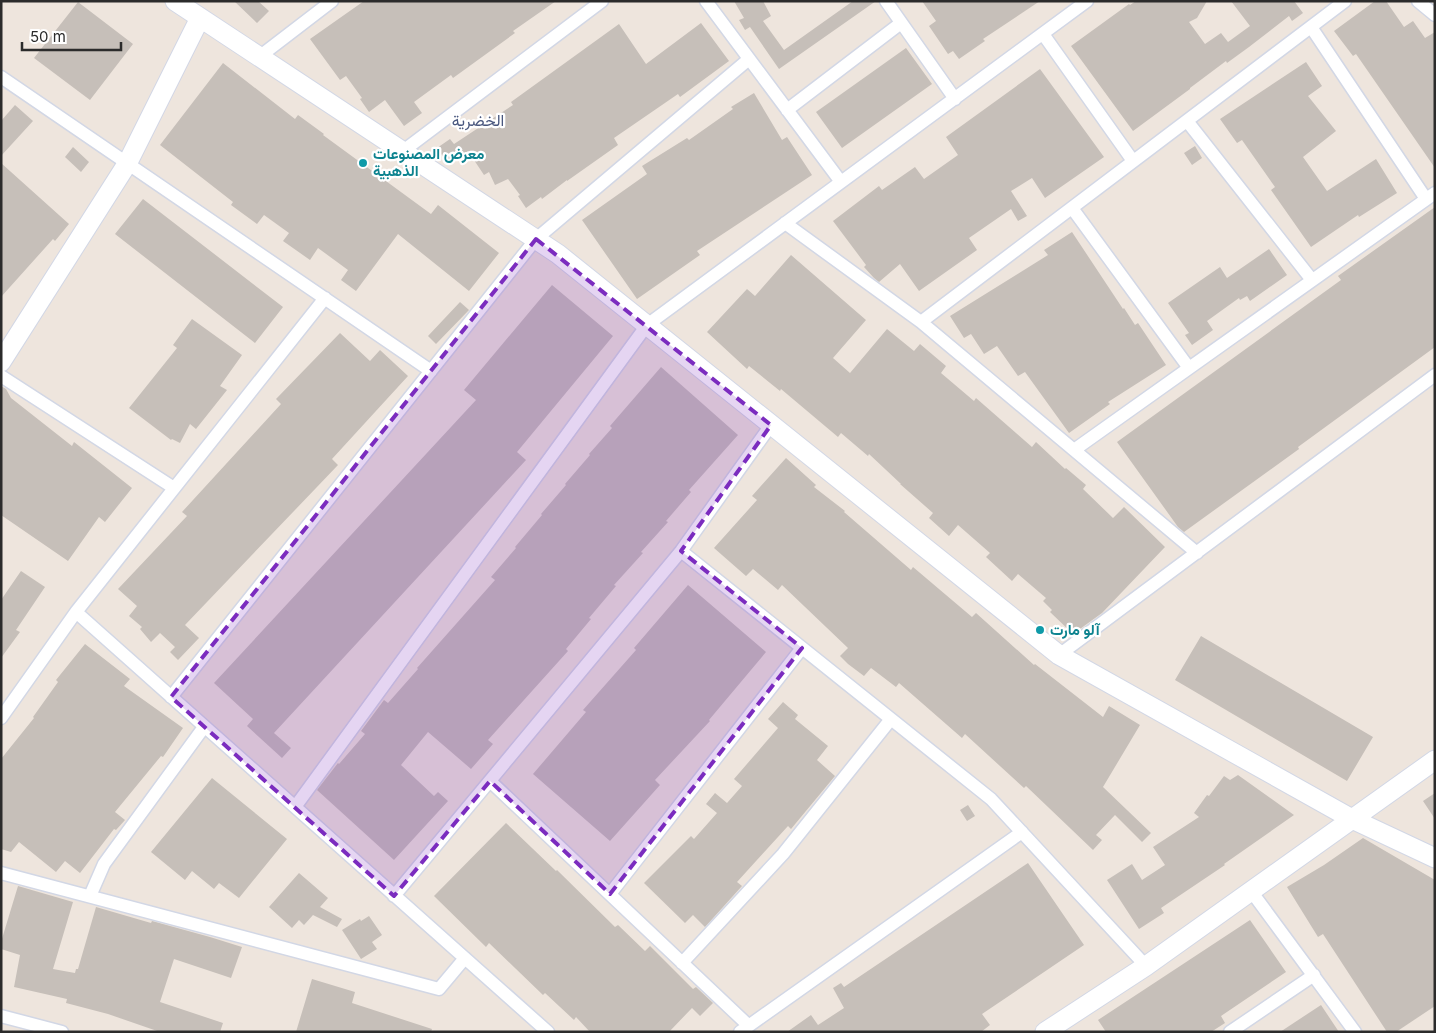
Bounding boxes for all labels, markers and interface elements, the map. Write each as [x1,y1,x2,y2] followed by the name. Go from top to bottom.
[22,20,121,52] scale bar
[30,27,66,46] text: 50 m
[452,110,504,131] district label: الخضرية
[373,144,484,180] place label: معرض المصنوعات الذهبية
[357,157,369,169] marker: معرض المصنوعات الذهبية
[1050,620,1101,639] place label: آلو مارت
[1034,624,1046,636] marker: آلو مارت

